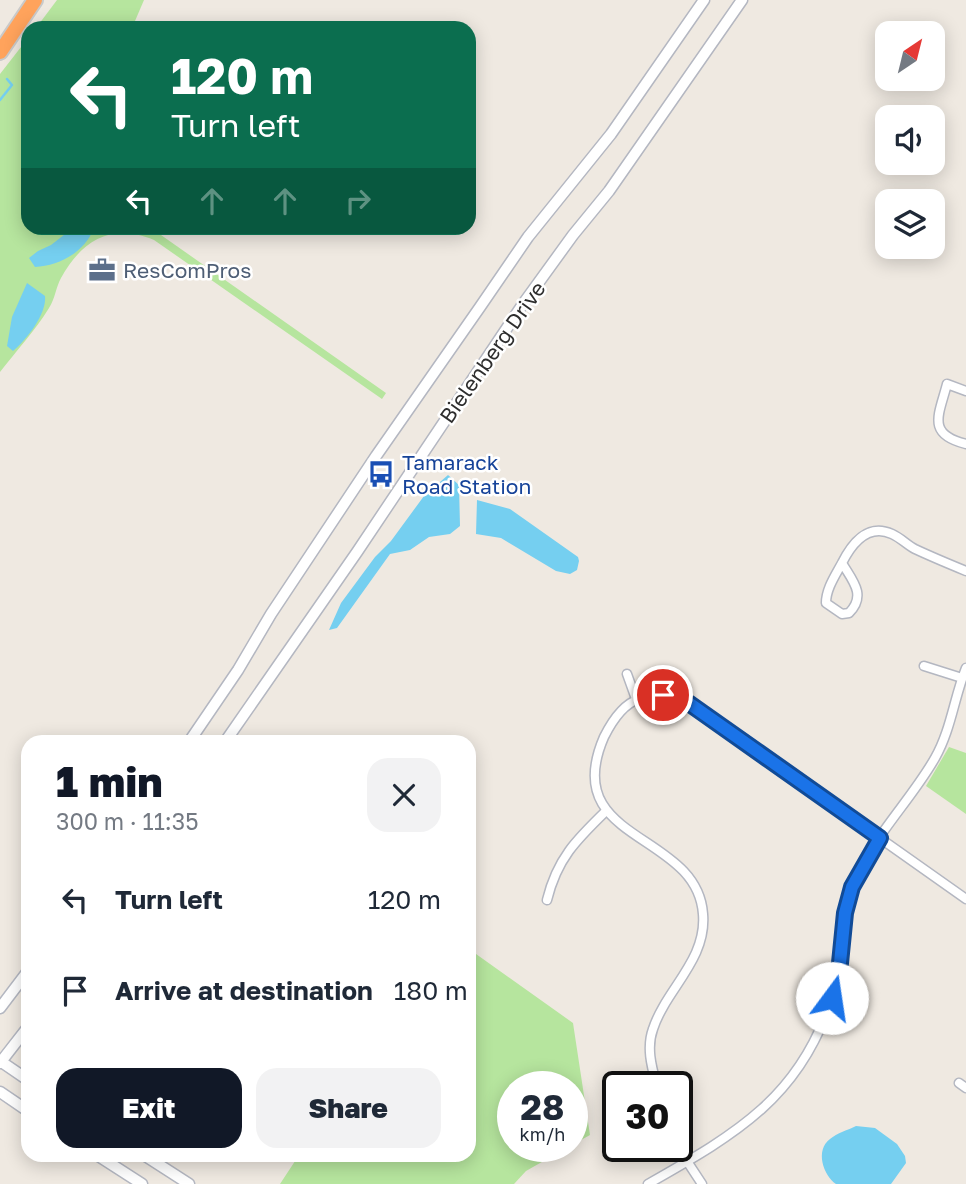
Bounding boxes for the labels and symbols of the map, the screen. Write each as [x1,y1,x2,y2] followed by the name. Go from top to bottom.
[875,21,945,91] north arrow
[87,255,117,285] office icon: ResComPros
[123,257,251,283] place label: ResComPros
[434,276,550,428] street label: Bielenberg Drive
[402,449,531,499] place label: Tamarack Road Station
[366,459,396,489] bus stop icon: Tamarack Road Station
[633,665,693,725] pin
[795,961,869,1035] position arrow
[602,1071,693,1162] speed limit sign: 30

